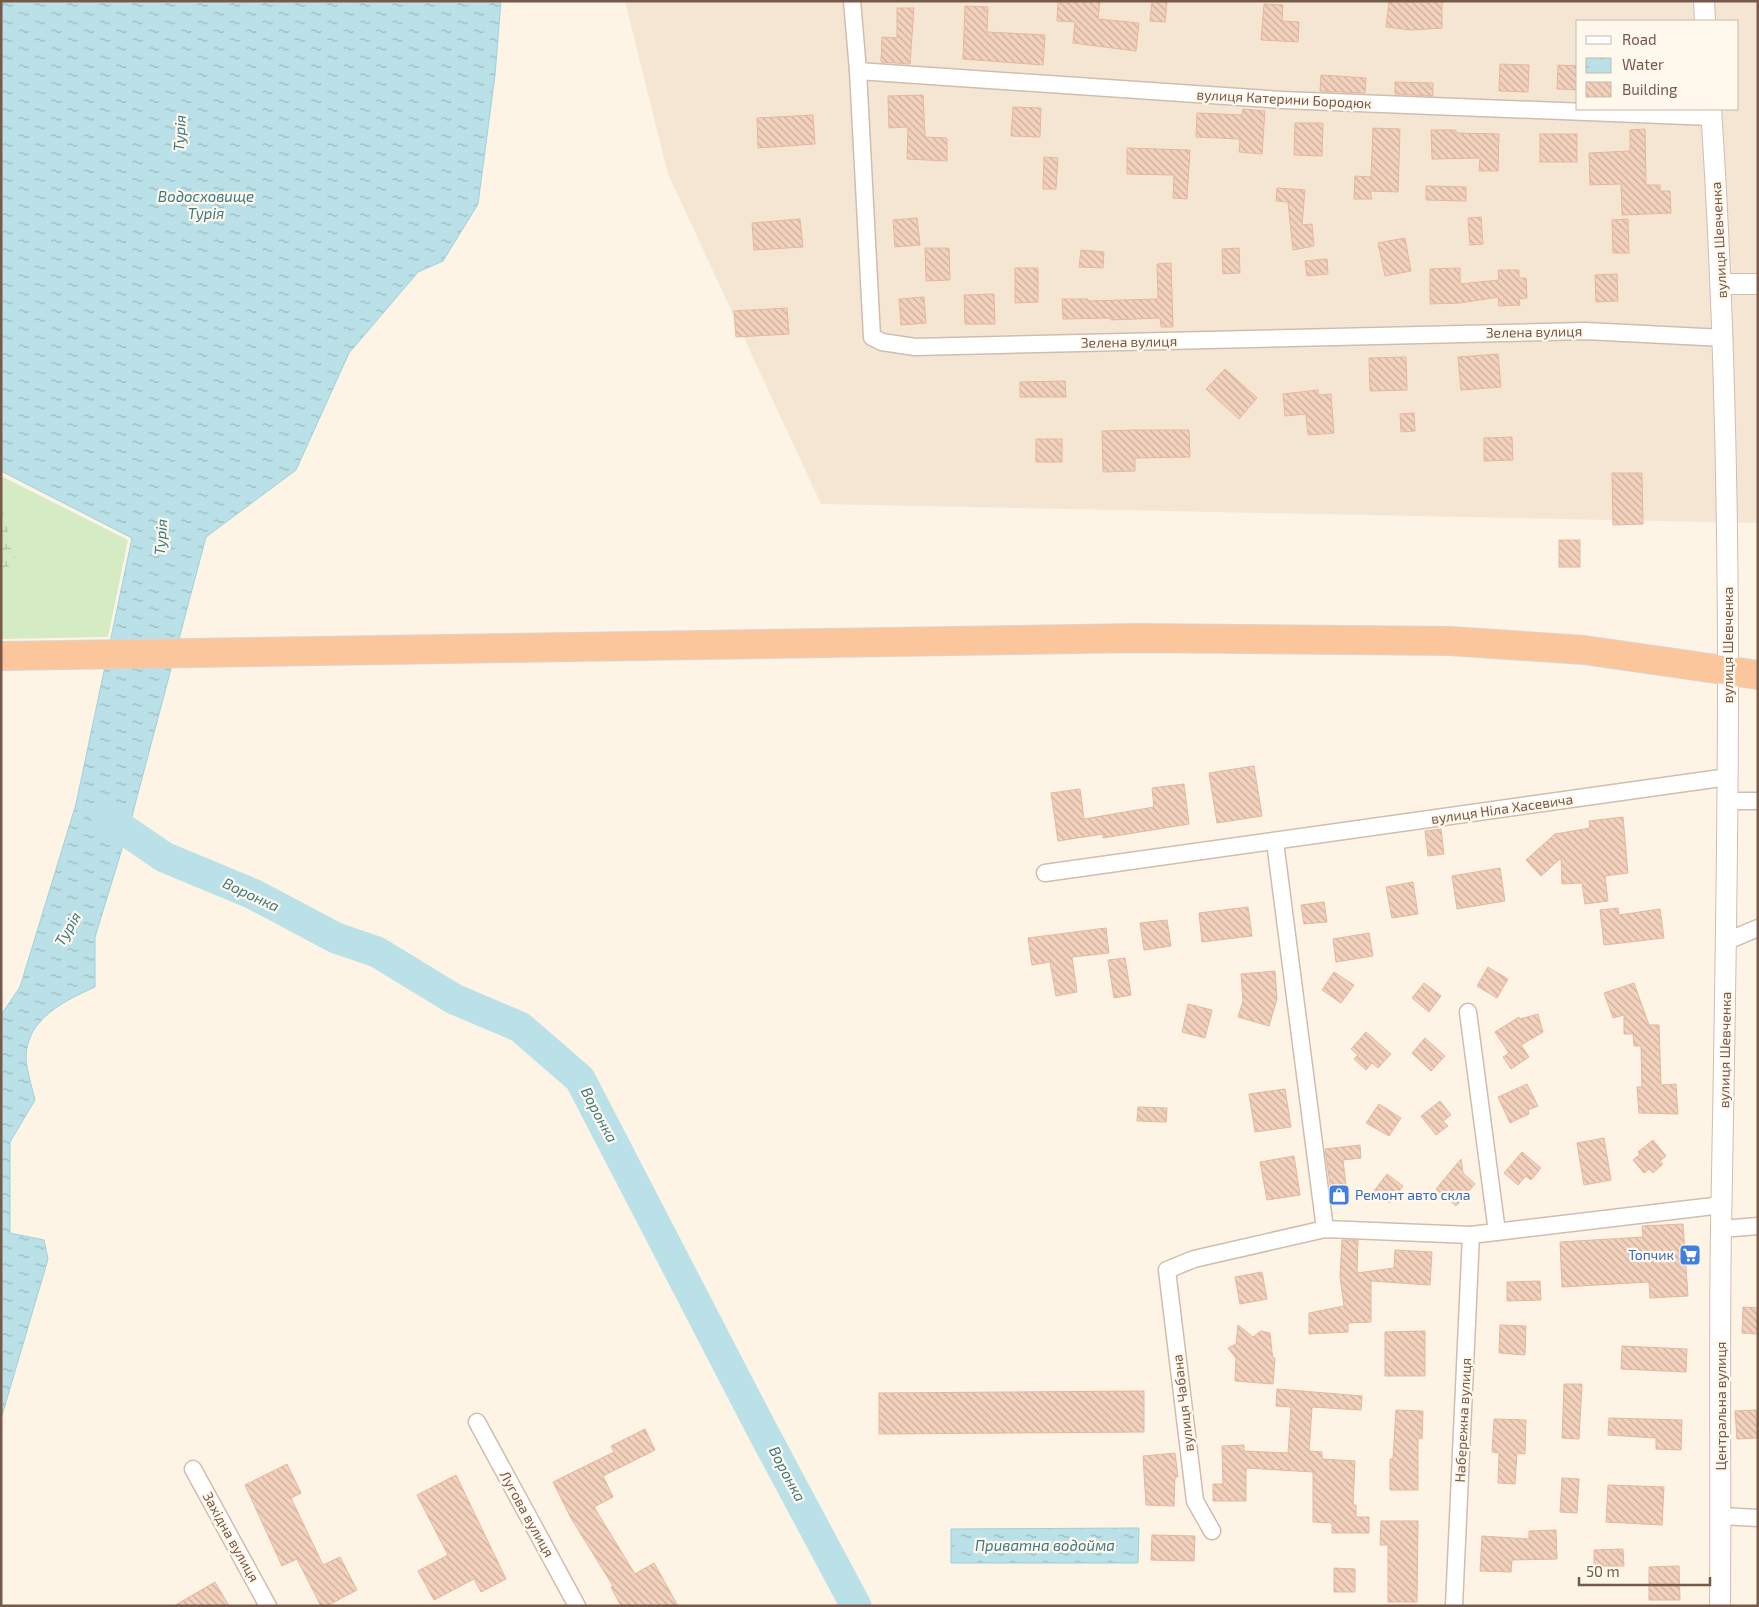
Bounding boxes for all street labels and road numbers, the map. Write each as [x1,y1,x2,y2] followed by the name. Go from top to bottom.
[1196,85,1372,112] street label: вулиця Катерини Бородюк
[1707,181,1730,299] street label: вулиця Шевченка
[1486,322,1582,341] street label: Зелена вулиця
[1081,332,1177,351] street label: Зелена вулиця
[1719,587,1736,703] street label: вулиця Шевченка
[1430,790,1574,827] street label: вулиця Ніла Хасевича
[1715,992,1734,1108] street label: вулиця Шевченка
[1712,1342,1729,1470] street label: Центральна вулиця
[1168,1353,1197,1453] street label: вулиця Чабана
[1451,1357,1474,1483] street label: Набережна вулиця
[497,1468,558,1560] street label: Лугова вулиця
[200,1489,263,1585] street label: Західна вулиця

